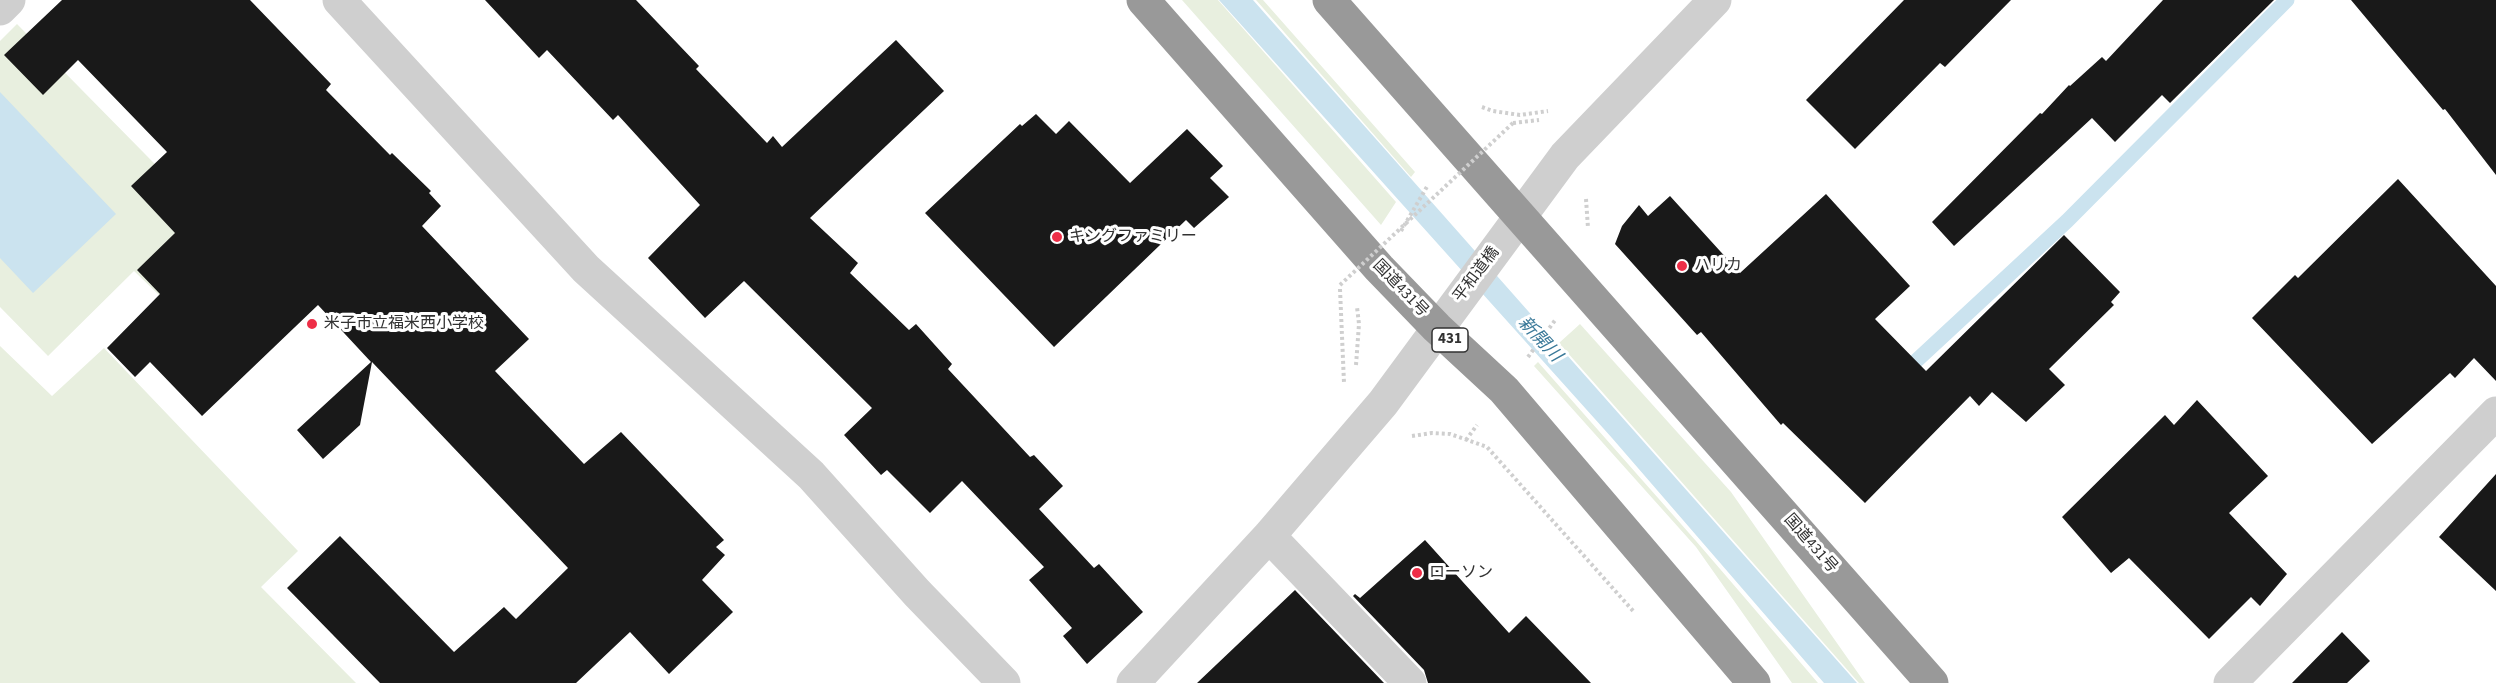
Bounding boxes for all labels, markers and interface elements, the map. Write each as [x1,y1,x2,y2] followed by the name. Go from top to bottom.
[1069,227,1197,247] place label: キングファミリー
[1050,230,1064,244] marker: キングファミリー
[1450,244,1504,306] street label: 平和道橋
[1368,256,1432,322] street label: 国道431号
[1694,256,1742,276] place label: ハリカ
[1675,259,1689,273] marker: ハリカ
[1513,313,1565,367] water label: 新開川
[324,314,484,334] place label: 米子市立福米西小学校
[305,317,319,331] marker: 米子市立福米西小学校
[1432,328,1468,352] road number: 431
[1779,511,1841,577] street label: 国道431号
[1429,563,1493,583] place label: ローソン
[1410,566,1424,580] marker: ローソン

